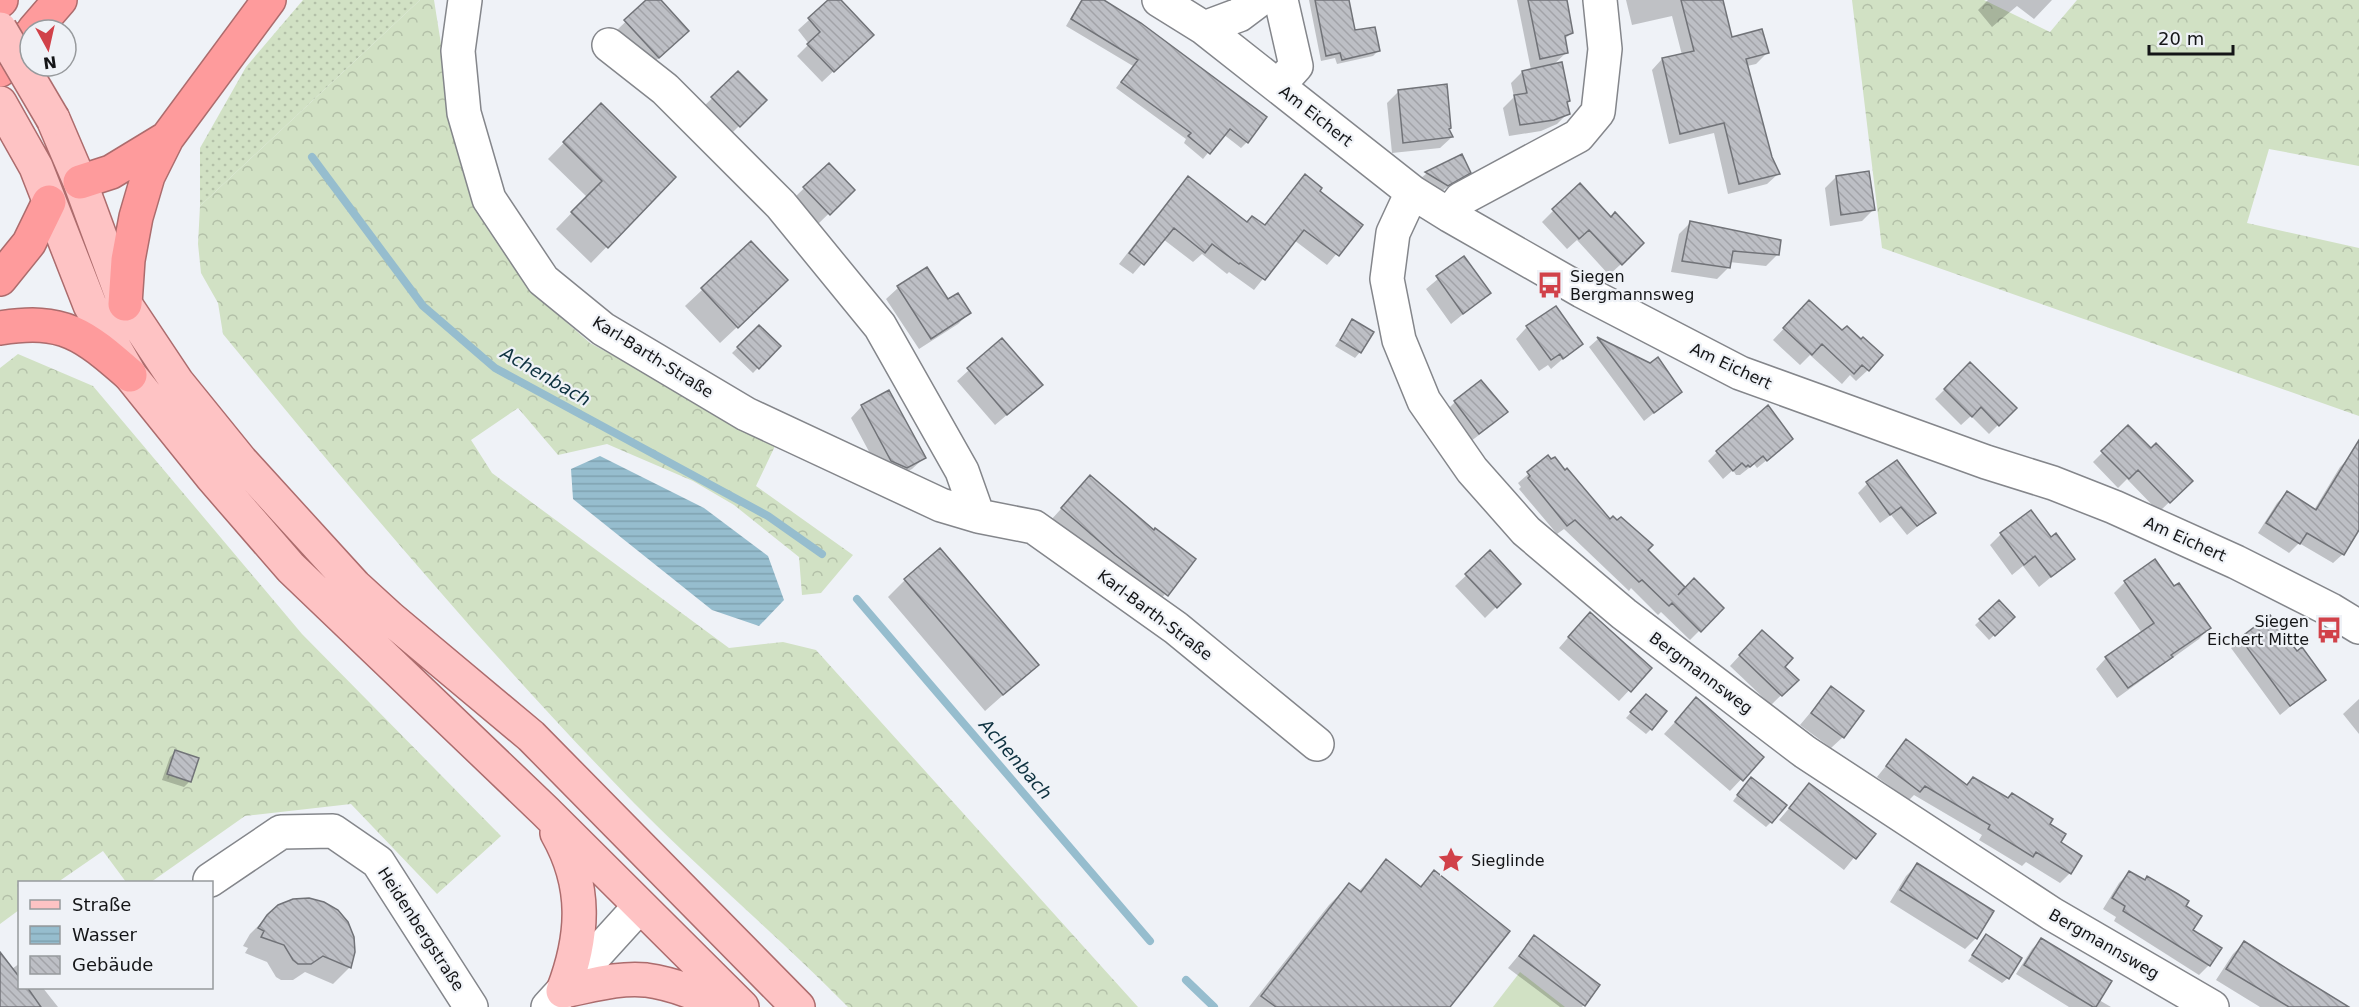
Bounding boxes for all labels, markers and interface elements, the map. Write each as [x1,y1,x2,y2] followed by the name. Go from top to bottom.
[18,18,78,78] north arrow
[2149,18,2233,56] scale bar
[2158,28,2204,49] text: 20 m
[42,52,58,73] text: N
[1276,81,1356,151] street label: Am Eichert
[1570,267,1694,304] place label: Siegen Bergmannsweg
[1535,270,1565,300] bus stop icon: Siegen Bergmannsweg
[589,312,717,402] street label: Karl-Barth-Straße
[1687,339,1775,393] street label: Am Eichert
[497,341,594,410] water label: Achenbach
[2141,512,2229,566] street label: Am Eichert
[1094,566,1216,664] street label: Karl-Barth-Straße
[2207,612,2309,649] place label: Siegen Eichert Mitte
[2314,615,2344,645] bus stop icon: Siegen Eichert Mitte
[1646,628,1756,718] street label: Bergmannsweg
[975,714,1057,804] water label: Achenbach
[1436,845,1466,875] place icon: Sieglinde
[1471,851,1545,870] place label: Sieglinde
[374,864,468,994] street label: Heidenbergstraße
[18,881,213,989] legend
[72,894,131,915] text: Straße
[2045,905,2163,983] street label: Bergmannsweg
[72,924,138,945] text: Wasser
[72,954,153,975] text: Gebäude

